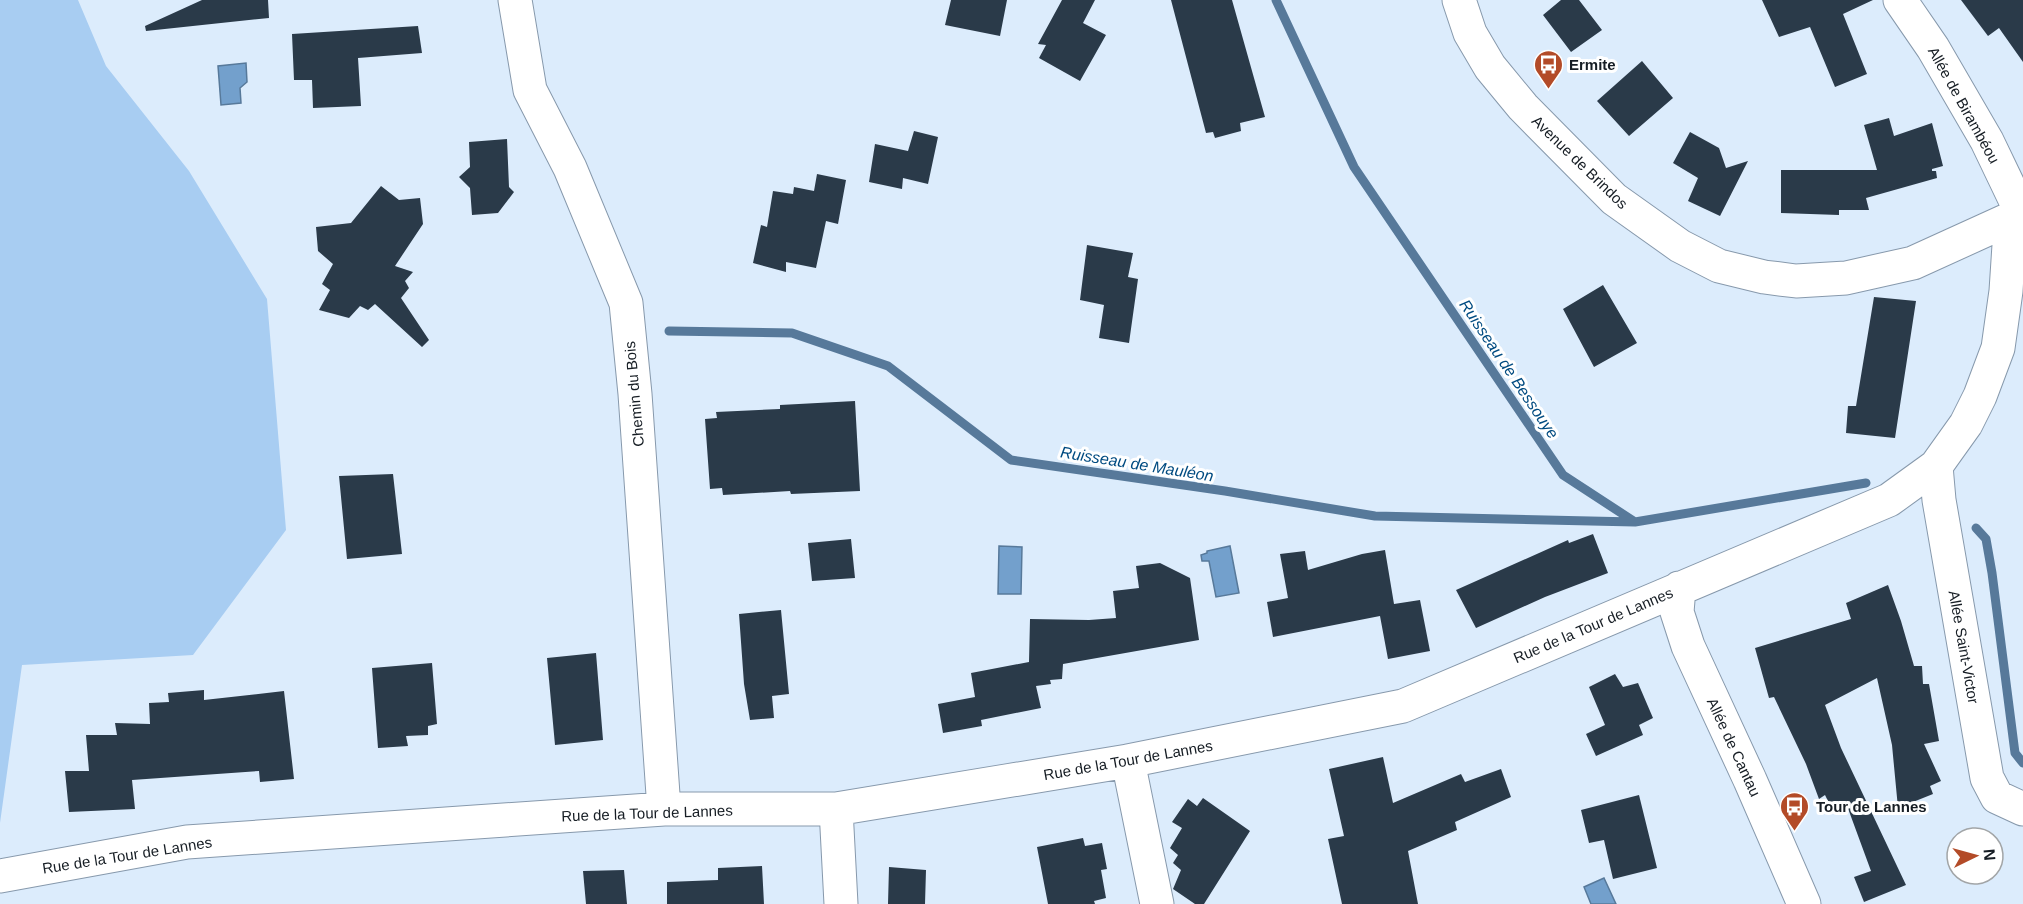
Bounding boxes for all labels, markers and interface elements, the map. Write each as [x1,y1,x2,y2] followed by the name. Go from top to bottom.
[1925,44,2003,166] street label: Allée de Birambéou
[1532,48,1564,90] bus stop icon: Ermite
[1569,56,1616,73] place label: Ermite
[1529,112,1631,212] street label: Avenue de Brindos
[1456,296,1562,442] water label: Ruisseau de Bessouye
[621,341,647,447] street label: Chemin du Bois
[1059,443,1215,485] water label: Ruisseau de Mauléon
[1511,584,1675,666] street label: Rue de la Tour de Lannes
[1946,589,1982,705] street label: Allée Saint-Victor
[1704,695,1764,799] street label: Allée de Cantau
[1042,737,1214,783] street label: Rue de la Tour de Lannes
[1779,790,1811,832] bus stop icon: Tour de Lannes
[1816,798,1927,815] place label: Tour de Lannes
[561,802,733,824] street label: Rue de la Tour de Lannes
[1945,826,2005,886] north arrow
[41,833,213,877] street label: Rue de la Tour de Lannes
[1980,848,1998,861] text: N

